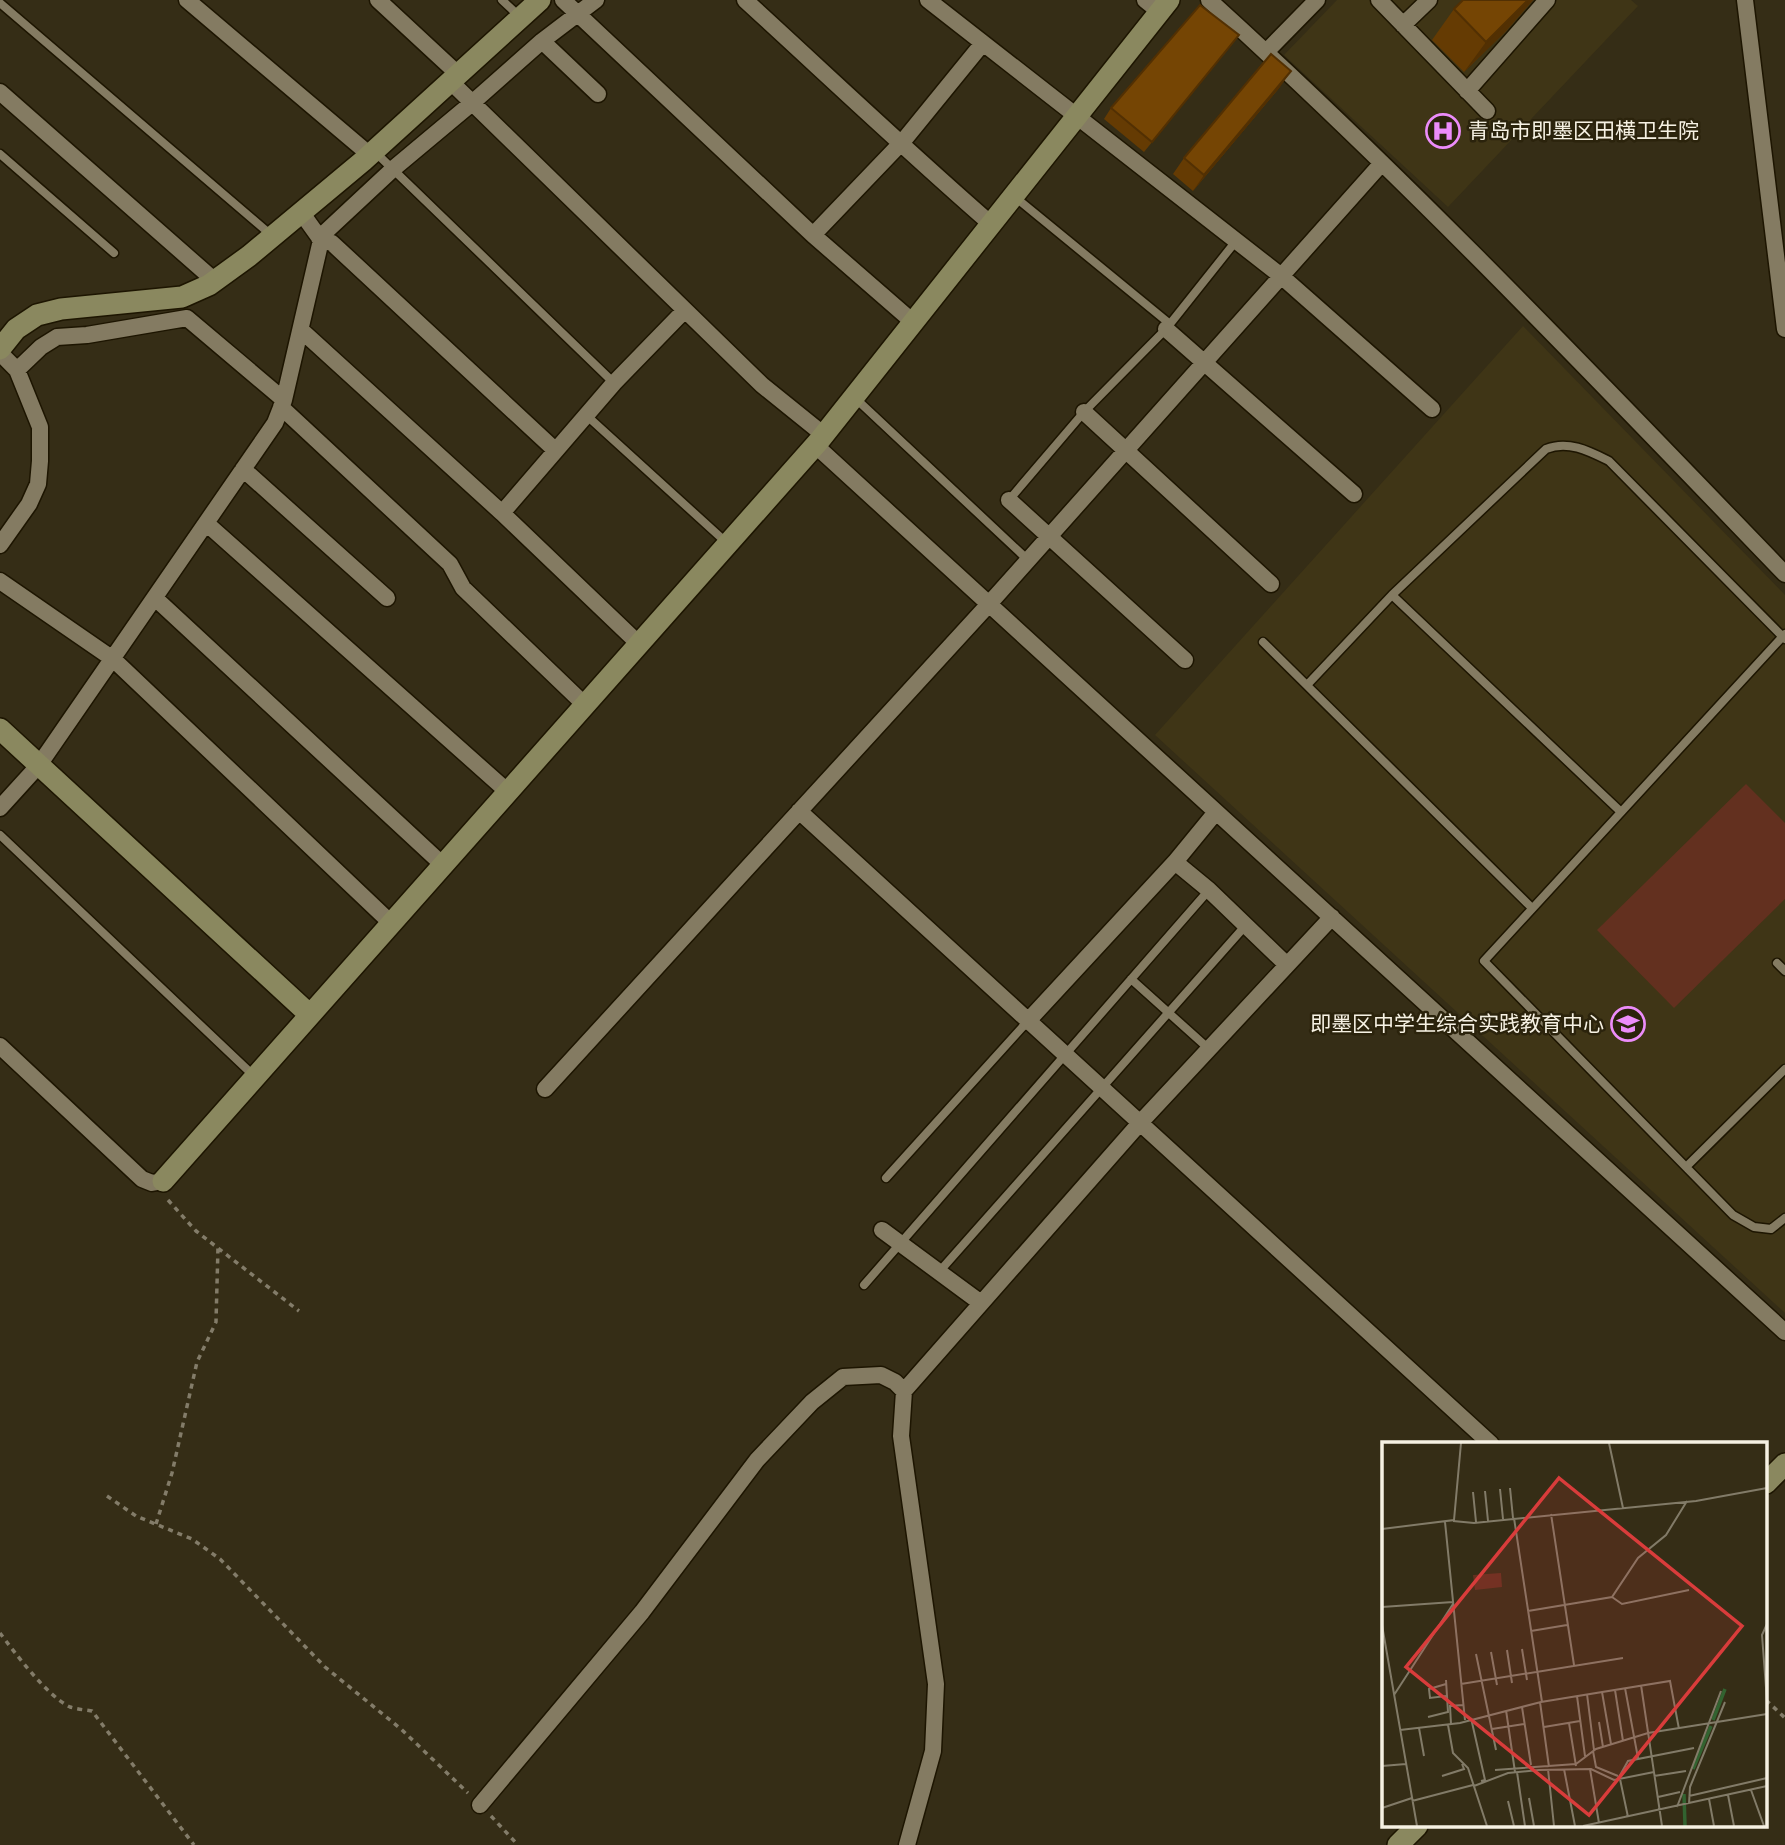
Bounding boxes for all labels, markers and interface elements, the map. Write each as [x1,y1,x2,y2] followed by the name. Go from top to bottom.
[1424,112,1462,150] hospital icon: 青岛市即墨区田横卫生院
[1468,116,1699,145] place label: 青岛市即墨区田横卫生院
[1609,1005,1647,1043] school or university icon: 即墨区中学生综合实践教育中心
[1310,1009,1604,1038] place label: 即墨区中学生综合实践教育中心
[1382,1442,1768,1828] inset map

